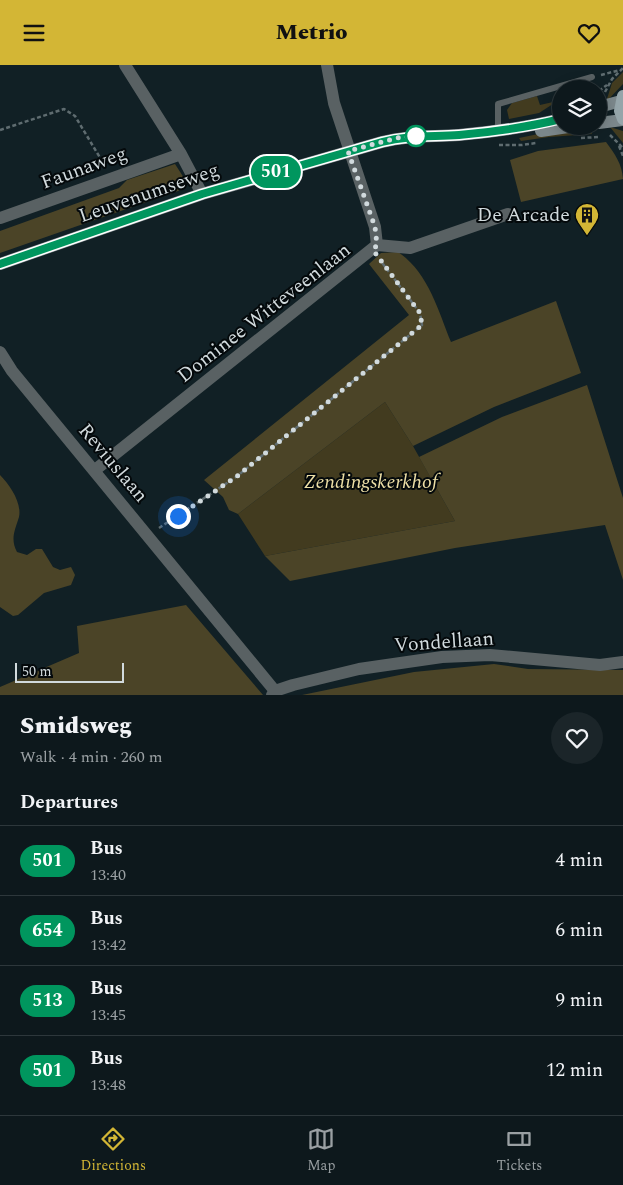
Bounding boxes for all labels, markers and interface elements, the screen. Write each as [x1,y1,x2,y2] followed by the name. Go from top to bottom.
[276,16,347,49] text: Metrio
[20,19,48,47] icon: menu
[575,19,603,47] icon: heart
[552,80,607,135] map controls
[552,80,607,135] button: layers
[405,125,427,147] unlabelled marker
[37,139,131,197] street label: Faunaweg
[75,155,223,231] street label: Leuvenumseweg
[247,156,305,188] line badge: 501
[261,158,291,185] text: 501
[477,200,570,230] place label: De Arcade
[574,202,600,236] building icon: De Arcade
[171,236,357,390] street label: Dominee Witteveenlaan
[71,417,155,509] street label: Reviuslaan
[304,467,442,497] park label: Zendingskerkhof
[166,504,191,529] your location
[393,624,495,660] street label: Vondellaan
[15,660,124,683] scale bar
[22,661,52,682] text: 50 m
[20,708,132,744] text: Smidsweg
[551,712,603,764] button: heart
[20,745,163,769] text: Walk · 4 min · 260 m
[20,788,118,817] text: Departures
[90,834,123,863] text: Bus
[555,846,603,875] text: 4 min
[32,847,63,874] text: 501
[90,863,126,887] text: 13:40
[90,904,123,933] text: Bus
[555,916,603,945] text: 6 min
[32,917,63,944] text: 654
[90,933,126,957] text: 13:42
[90,974,123,1003] text: Bus
[555,986,603,1015] text: 9 min
[32,987,63,1014] text: 513
[90,1003,126,1027] text: 13:45
[90,1044,123,1073] text: Bus
[546,1056,603,1085] text: 12 min
[32,1057,63,1084] text: 501
[90,1073,126,1097] text: 13:48
[81,1125,146,1176] tab: Directions
[307,1125,335,1176] tab: Map
[497,1125,542,1176] tab: Tickets

